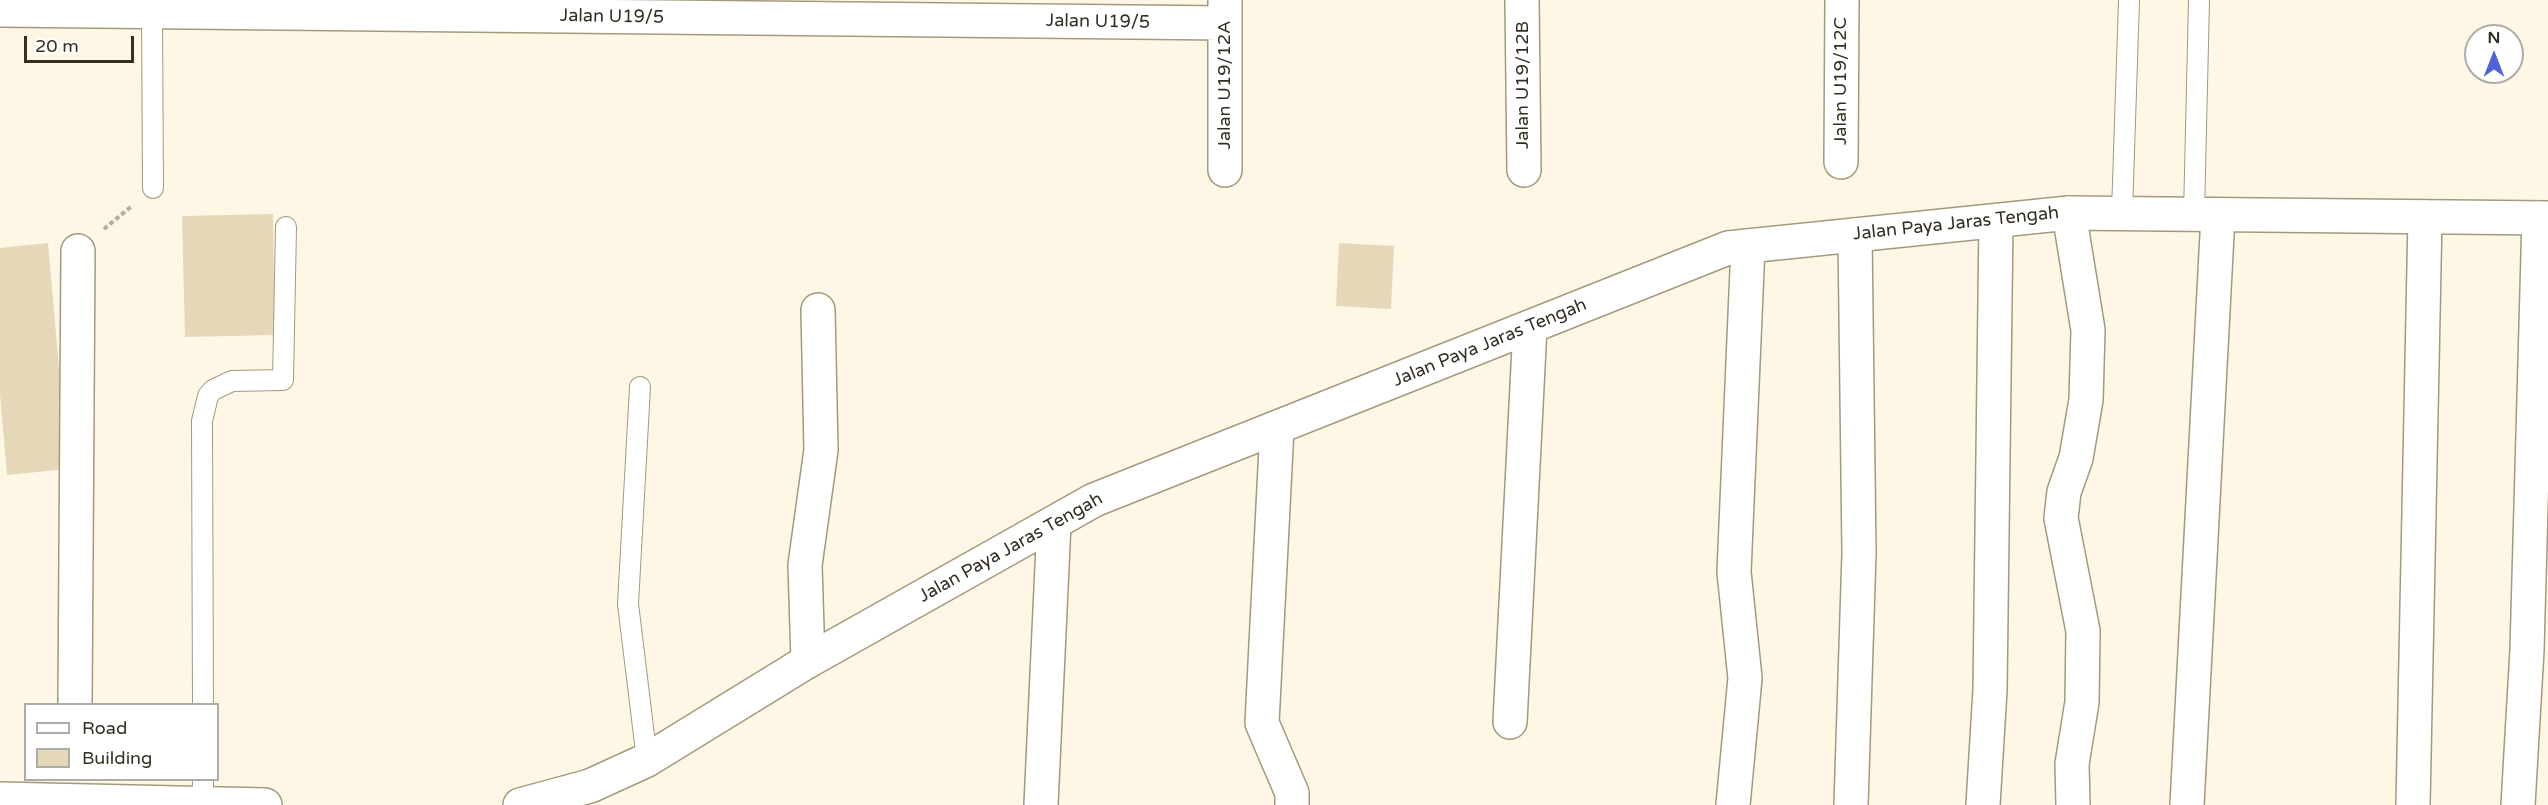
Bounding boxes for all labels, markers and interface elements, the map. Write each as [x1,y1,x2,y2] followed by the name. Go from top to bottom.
[560,5,664,29] street label: Jalan U19/5
[1046,10,1150,34] street label: Jalan U19/5
[1830,17,1852,145] street label: Jalan U19/12C
[1214,20,1236,150] street label: Jalan U19/12A
[1512,21,1534,149] street label: Jalan U19/12B
[27,24,136,62] scale bar
[2464,24,2524,84] north arrow
[2488,28,2500,48] text: N
[35,35,79,57] text: 20 m
[1852,202,2060,246] street label: Jalan Paya Jaras Tengah
[1390,294,1590,392] street label: Jalan Paya Jaras Tengah
[915,488,1107,608] street label: Jalan Paya Jaras Tengah
[24,703,219,781] legend
[82,717,127,739] text: Road
[82,747,152,769] text: Building

